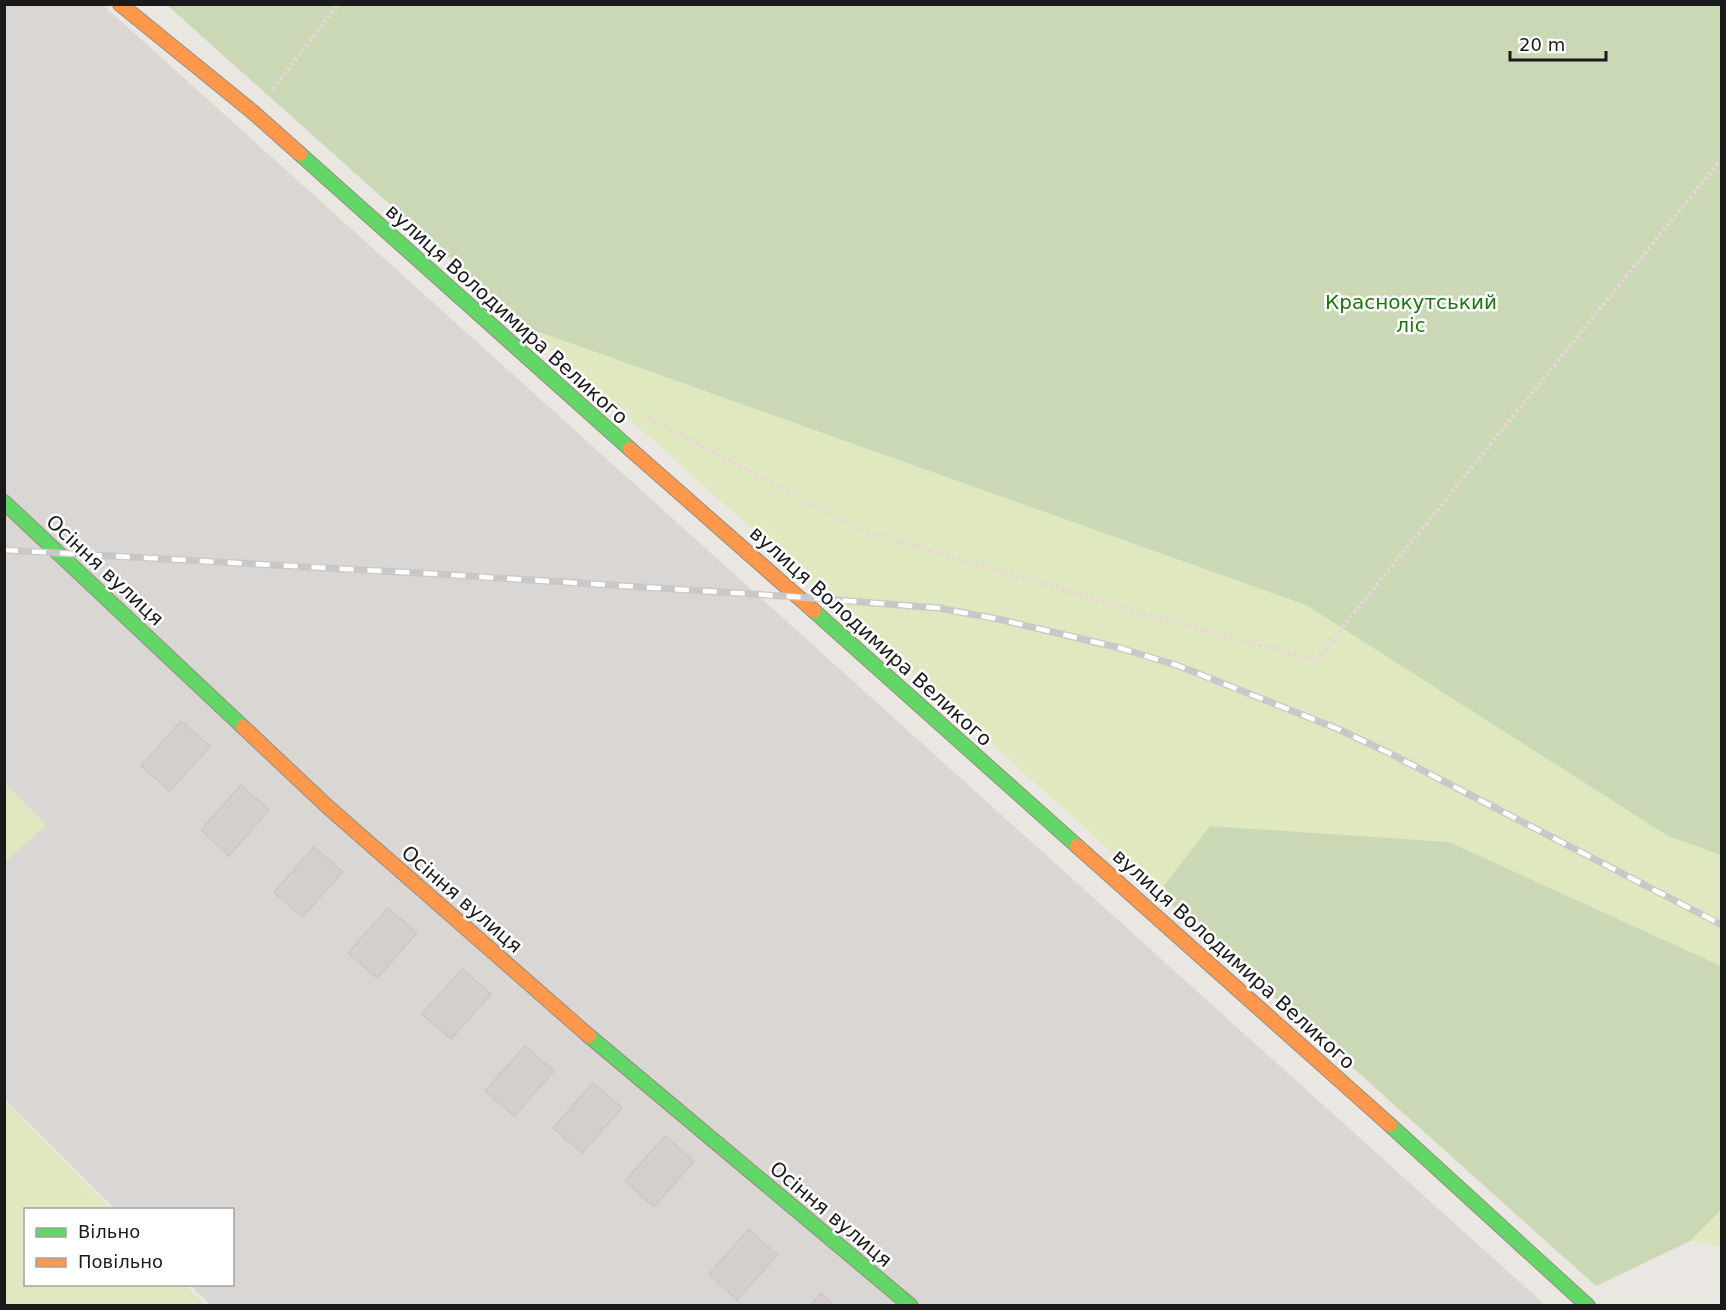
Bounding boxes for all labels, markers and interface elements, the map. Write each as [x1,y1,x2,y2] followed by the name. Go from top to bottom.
[1510,24,1606,62] scale bar
[1519,34,1565,55] text: 20 m
[381,199,633,429] street label: вулиця Володимира Великого
[1325,290,1497,337] park label: Краснокутський ліс
[41,509,169,631] street label: Осіння вулиця
[745,521,997,751] street label: вулиця Володимира Великого
[397,840,527,958] street label: Осіння вулиця
[1108,844,1360,1074] street label: вулиця Володимира Великого
[765,1156,897,1272] street label: Осіння вулиця
[24,1208,234,1286] legend
[78,1221,140,1242] text: Вільно
[78,1251,163,1272] text: Повільно

